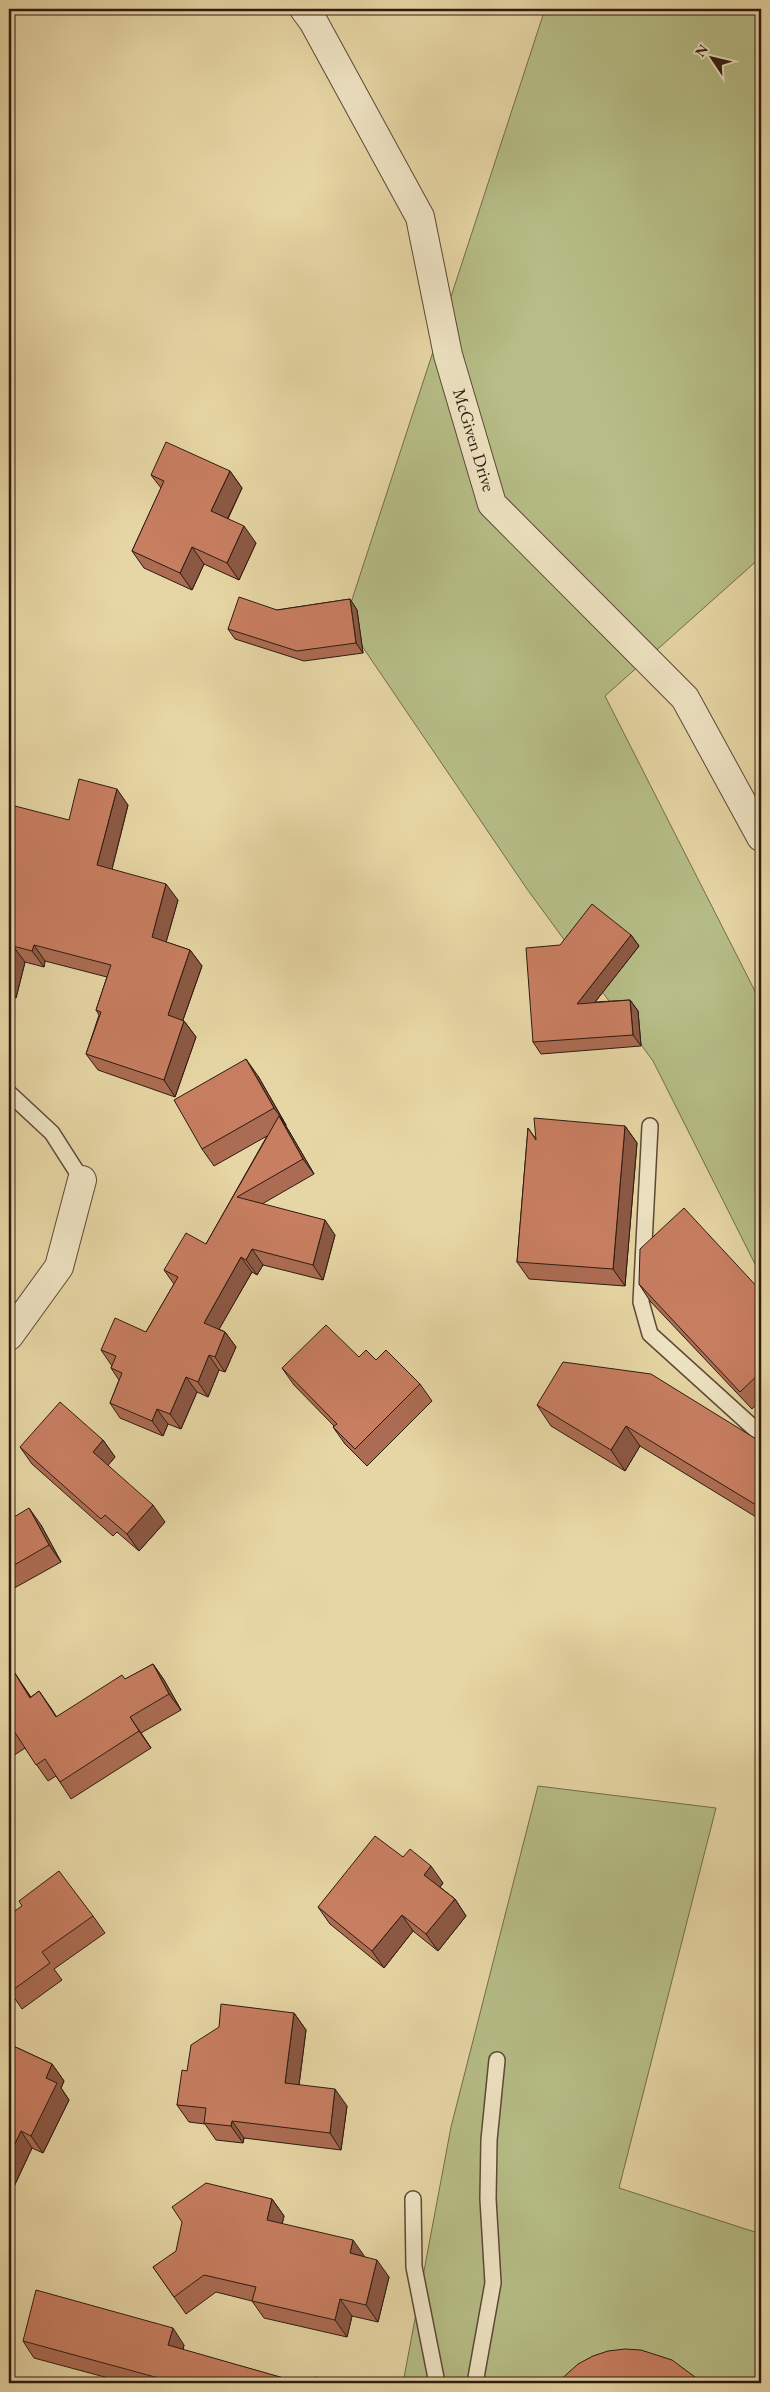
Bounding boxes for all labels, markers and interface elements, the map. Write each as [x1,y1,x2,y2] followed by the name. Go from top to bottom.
[688,32,738,82] north arrow
[691,40,712,60] text: N
[448,385,501,494] street label: McGiven Drive

